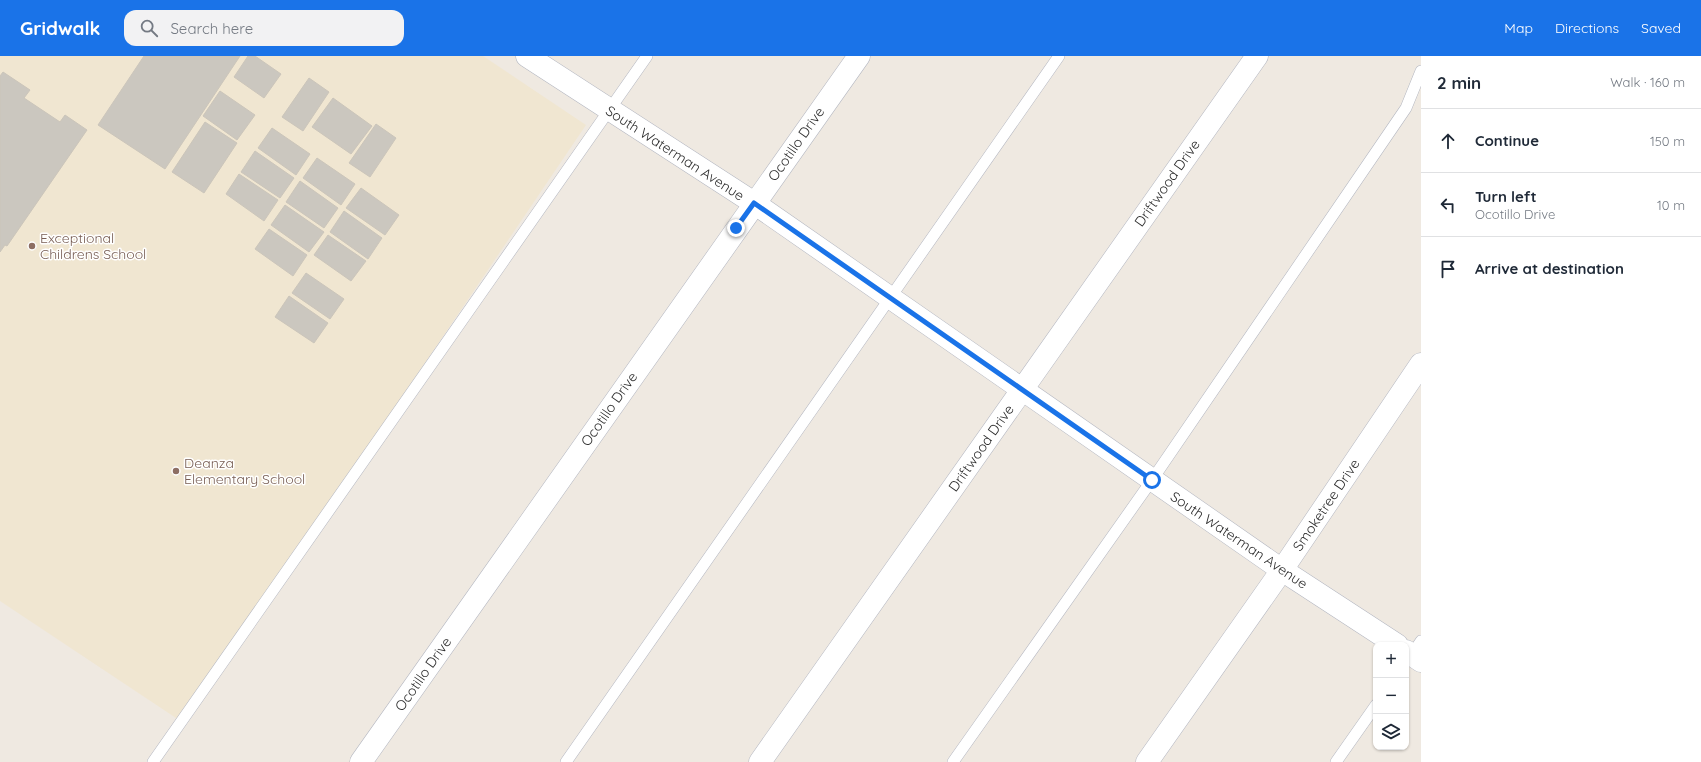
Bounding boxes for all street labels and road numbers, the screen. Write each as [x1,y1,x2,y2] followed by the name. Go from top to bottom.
[602,101,748,205] street label: South Waterman Avenue
[764,103,828,185] street label: Ocotillo Drive
[1130,136,1204,230] street label: Driftwood Drive
[577,368,641,450] street label: Ocotillo Drive
[944,401,1018,495] street label: Driftwood Drive
[1289,455,1364,555] street label: Smoketree Drive
[1167,487,1311,593] street label: South Waterman Avenue
[391,633,455,715] street label: Ocotillo Drive

